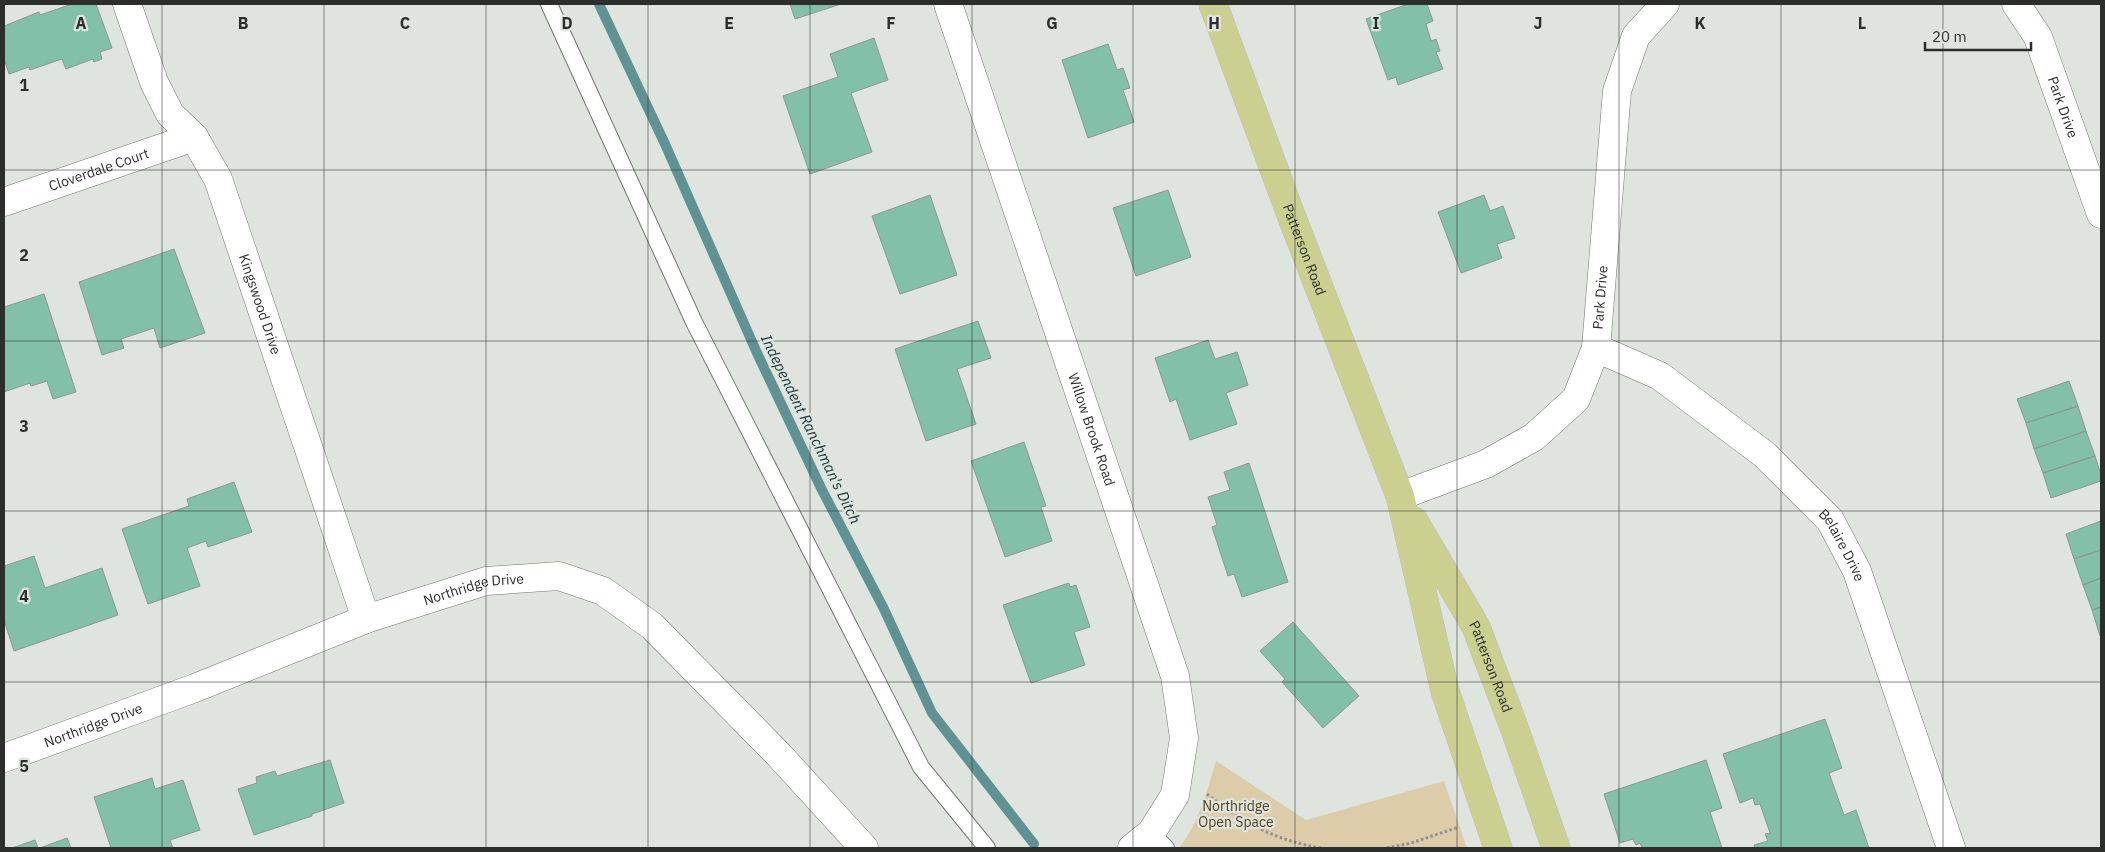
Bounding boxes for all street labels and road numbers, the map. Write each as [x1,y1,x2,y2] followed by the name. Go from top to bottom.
[2044,74,2082,141] street label: Park Drive
[46,144,151,195] street label: Cloverdale Court
[1279,201,1330,298] street label: Patterson Road
[235,252,285,357] street label: Kingswood Drive
[1589,264,1612,330] street label: Park Drive
[1064,370,1119,488] street label: Willow Brook Road
[1815,505,1869,584] street label: Belaire Drive
[421,569,525,609] street label: Northridge Drive
[1465,617,1517,715] street label: Patterson Road
[42,699,145,752] street label: Northridge Drive

